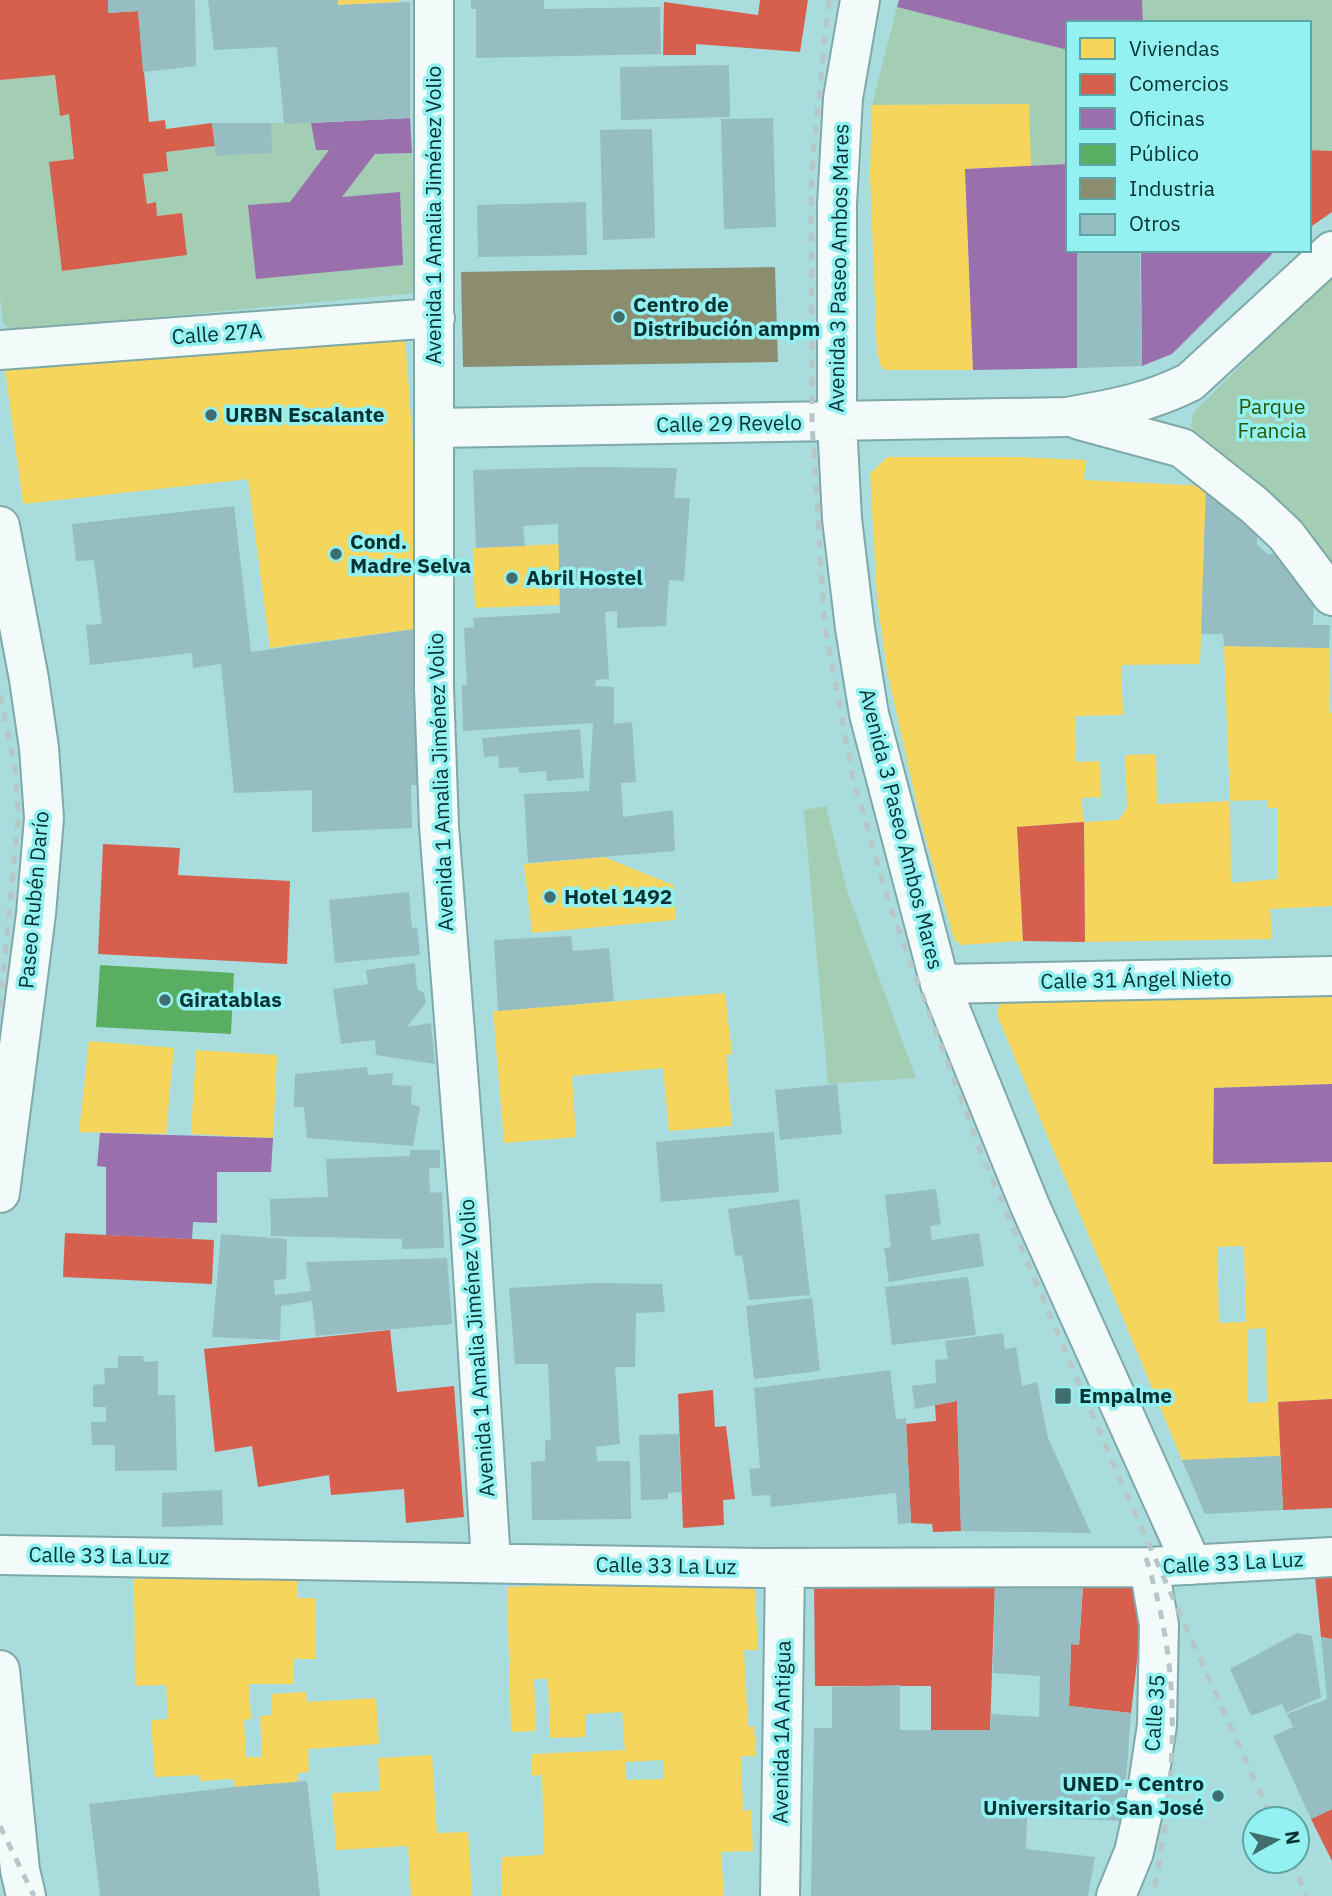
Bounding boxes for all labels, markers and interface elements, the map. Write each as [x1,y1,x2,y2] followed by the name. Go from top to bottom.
[1066,21,1311,252] legend
[1129,34,1220,62] text: Viviendas
[419,66,447,364] street label: Avenida 1 Amalia Jiménez Volio
[1129,69,1229,97] text: Comercios
[1129,104,1205,132] text: Oficinas
[821,123,855,412] street label: Avenida 3 Paseo Ambos Mares
[1129,139,1199,167] text: Público
[1129,174,1215,202] text: Industria
[1129,209,1181,237] text: Otros
[633,290,820,342] place label: Centro de Distribución ampm
[611,309,627,325] marker: Centro de Distribución ampm
[171,316,263,350] street label: Calle 27A
[1237,392,1307,444] park label: Parque Francia
[225,400,385,428] place label: URBN Escalante
[203,407,219,423] marker: URBN Escalante
[656,408,802,438] street label: Calle 29 Revelo
[350,527,471,579] place label: Cond. Madre Selva
[328,546,344,562] marker: Cond. Madre Selva
[526,563,643,591] place label: Abril Hostel
[504,570,520,586] marker: Abril Hostel
[421,632,459,932] street label: Avenida 1 Amalia Jiménez Volio
[853,685,950,972] street label: Avenida 3 Paseo Ambos Mares
[11,810,55,990] street label: Paseo Rubén Darío
[564,882,672,910] place label: Hotel 1492
[542,889,558,905] marker: Hotel 1492
[1040,963,1232,995] street label: Calle 31 Ángel Nieto
[179,985,282,1013] place label: Giratablas
[157,992,173,1008] marker: Giratablas
[452,1198,500,1498] street label: Avenida 1 Amalia Jiménez Volio
[1079,1381,1172,1409] place label: Empalme
[1053,1386,1073,1406] marker: Empalme
[28,1540,170,1570] street label: Calle 33 La Luz
[1162,1544,1304,1580] street label: Calle 33 La Luz
[595,1550,737,1580] street label: Calle 33 La Luz
[765,1640,797,1824] street label: Avenida 1A Antigua
[1137,1673,1171,1752] street label: Calle 35
[983,1769,1204,1821] place label: UNED - Centro Universitario San José
[1210,1788,1226,1804] marker: UNED - Centro Universitario San José
[1241,1805,1311,1875] north arrow
[1280,1829,1306,1846] text: N

